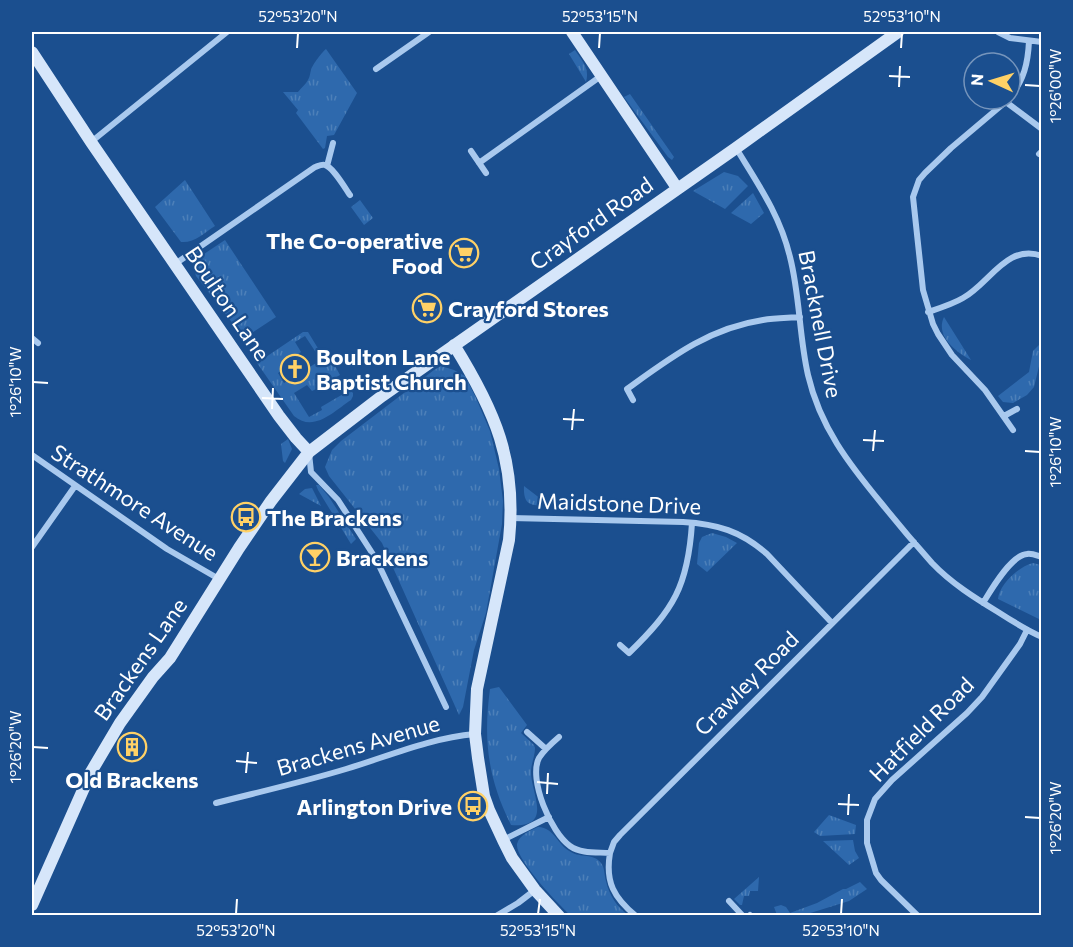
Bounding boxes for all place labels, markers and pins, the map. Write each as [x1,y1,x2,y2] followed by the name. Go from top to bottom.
[266,227,443,279] place label: The Co-operative Food
[448,237,480,269] supermarket icon: The Co-operative Food
[411,292,443,324] supermarket icon: Crayford Stores
[448,295,609,322] place label: Crayford Stores
[316,343,467,395] place label: Boulton Lane Baptist Church
[279,353,311,385] church icon: Boulton Lane Baptist Church
[230,501,262,533] bus stop icon: The Brackens
[267,504,402,531] place label: The Brackens
[299,541,331,573] bar icon: Brackens
[336,544,428,571] place label: Brackens
[116,731,148,763] building icon: Old Brackens
[65,766,199,793] place label: Old Brackens
[457,790,489,822] bus stop icon: Arlington Drive
[296,793,452,820] place label: Arlington Drive

